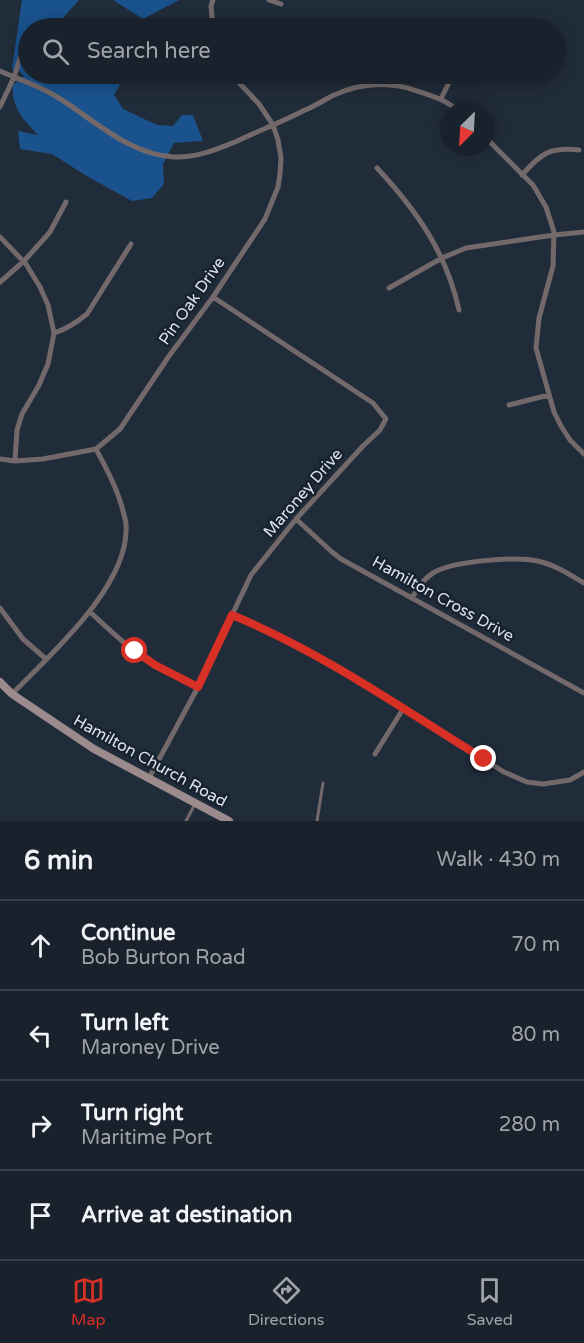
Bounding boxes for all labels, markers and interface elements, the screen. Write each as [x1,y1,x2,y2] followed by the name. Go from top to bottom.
[18,18,566,84] search box
[39,35,72,68] icon: search
[87,38,211,64] text: Search here
[440,102,494,156] north arrow
[154,253,230,349] street label: Pin Oak Drive
[259,445,347,541] street label: Maroney Drive
[369,552,517,646] street label: Hamilton Cross Drive
[121,637,147,663] route start
[70,710,230,812] street label: Hamilton Church Road
[470,745,496,771] route end
[24,845,93,876] text: 6 min
[437,848,560,872] text: Walk · 430 m
[81,920,176,946] text: Continue
[24,929,57,962] icon: ahead
[511,933,560,957] text: 70 m
[81,946,246,970] text: Bob Burton Road
[81,1010,169,1036] text: Turn left
[24,1019,57,1052] icon: left
[511,1023,560,1047] text: 80 m
[81,1036,220,1060] text: Maroney Drive
[81,1100,183,1126] text: Turn right
[24,1109,57,1142] icon: right
[499,1113,560,1137] text: 280 m
[81,1126,212,1150] text: Maritime Port
[24,1199,57,1232] icon: arrive
[81,1202,292,1228] text: Arrive at destination
[71,1274,106,1330] tab: Map
[248,1274,324,1330] tab: Directions
[467,1274,513,1330] tab: Saved

